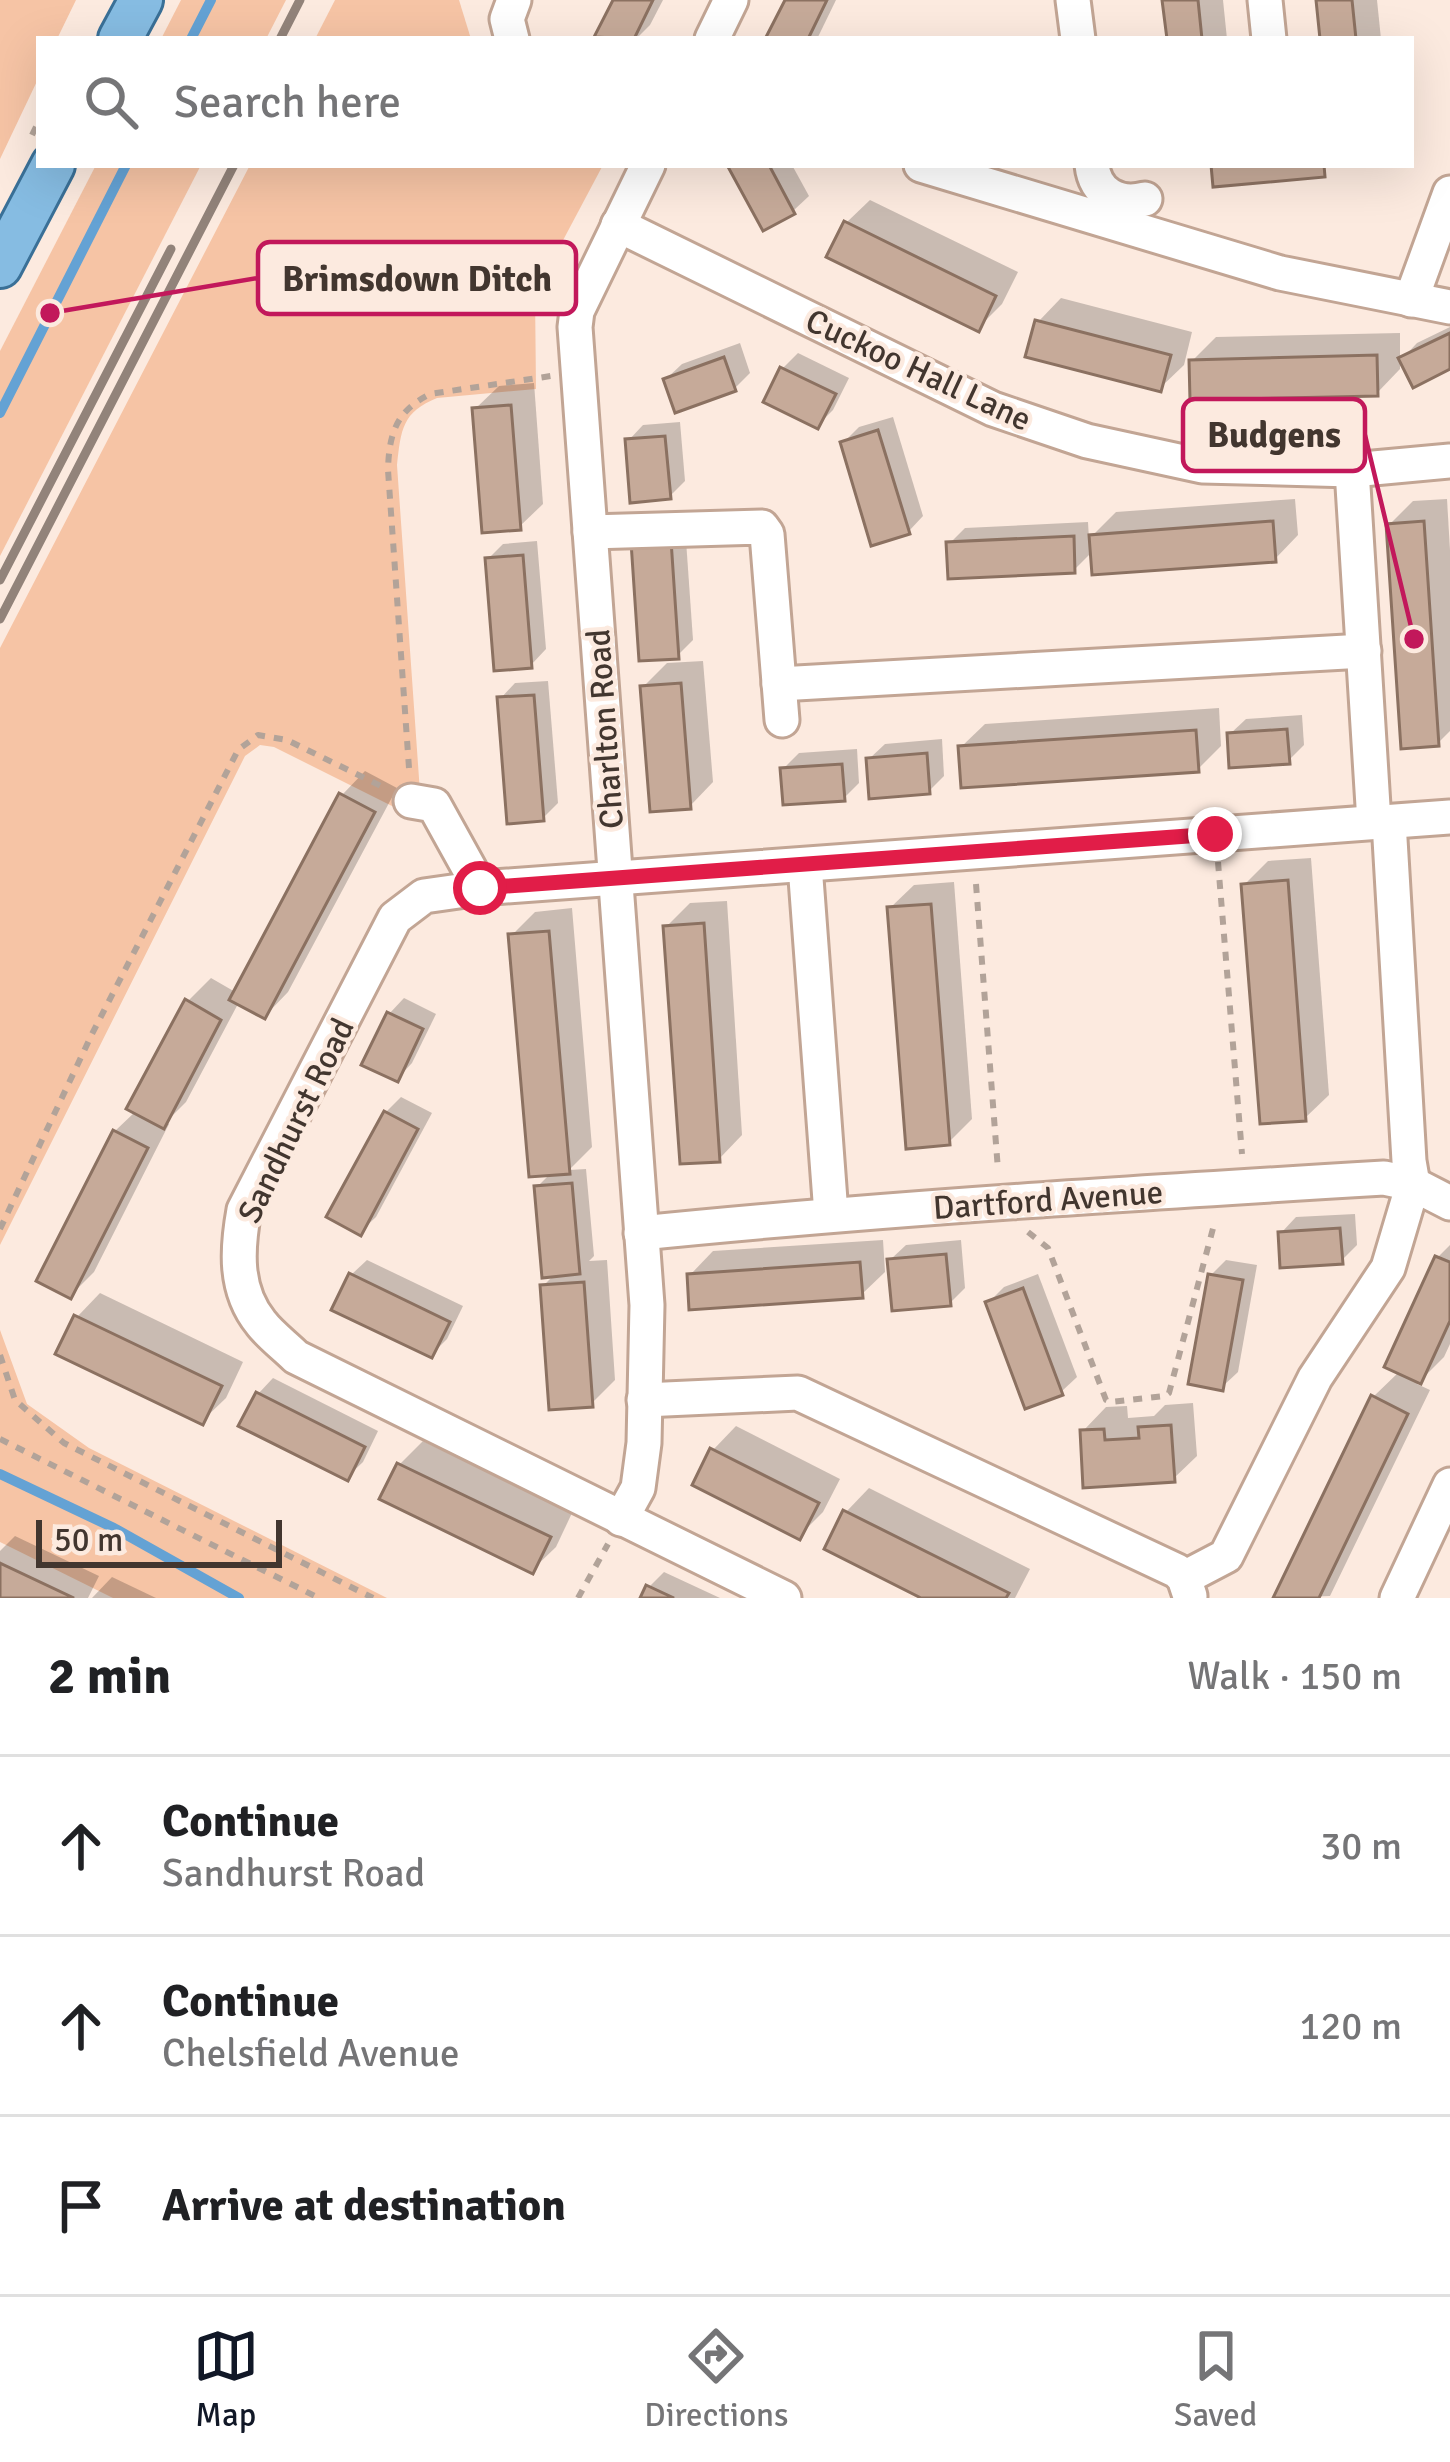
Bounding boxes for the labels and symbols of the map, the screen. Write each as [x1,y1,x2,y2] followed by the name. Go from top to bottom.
[258,242,576,314] callout: Brimsdown Ditch
[282,257,552,302] text: Brimsdown Ditch
[799,300,1038,441] street label: Cuckoo Hall Lane
[1183,399,1365,471] callout: Budgens
[1207,413,1341,458] text: Budgens
[578,628,633,830] street label: Charlton Road
[1188,807,1242,861] route end
[453,861,507,915] route start
[229,1012,364,1230] street label: Sandhurst Road
[932,1172,1165,1229] street label: Dartford Avenue
[36,1514,282,1567] scale bar

